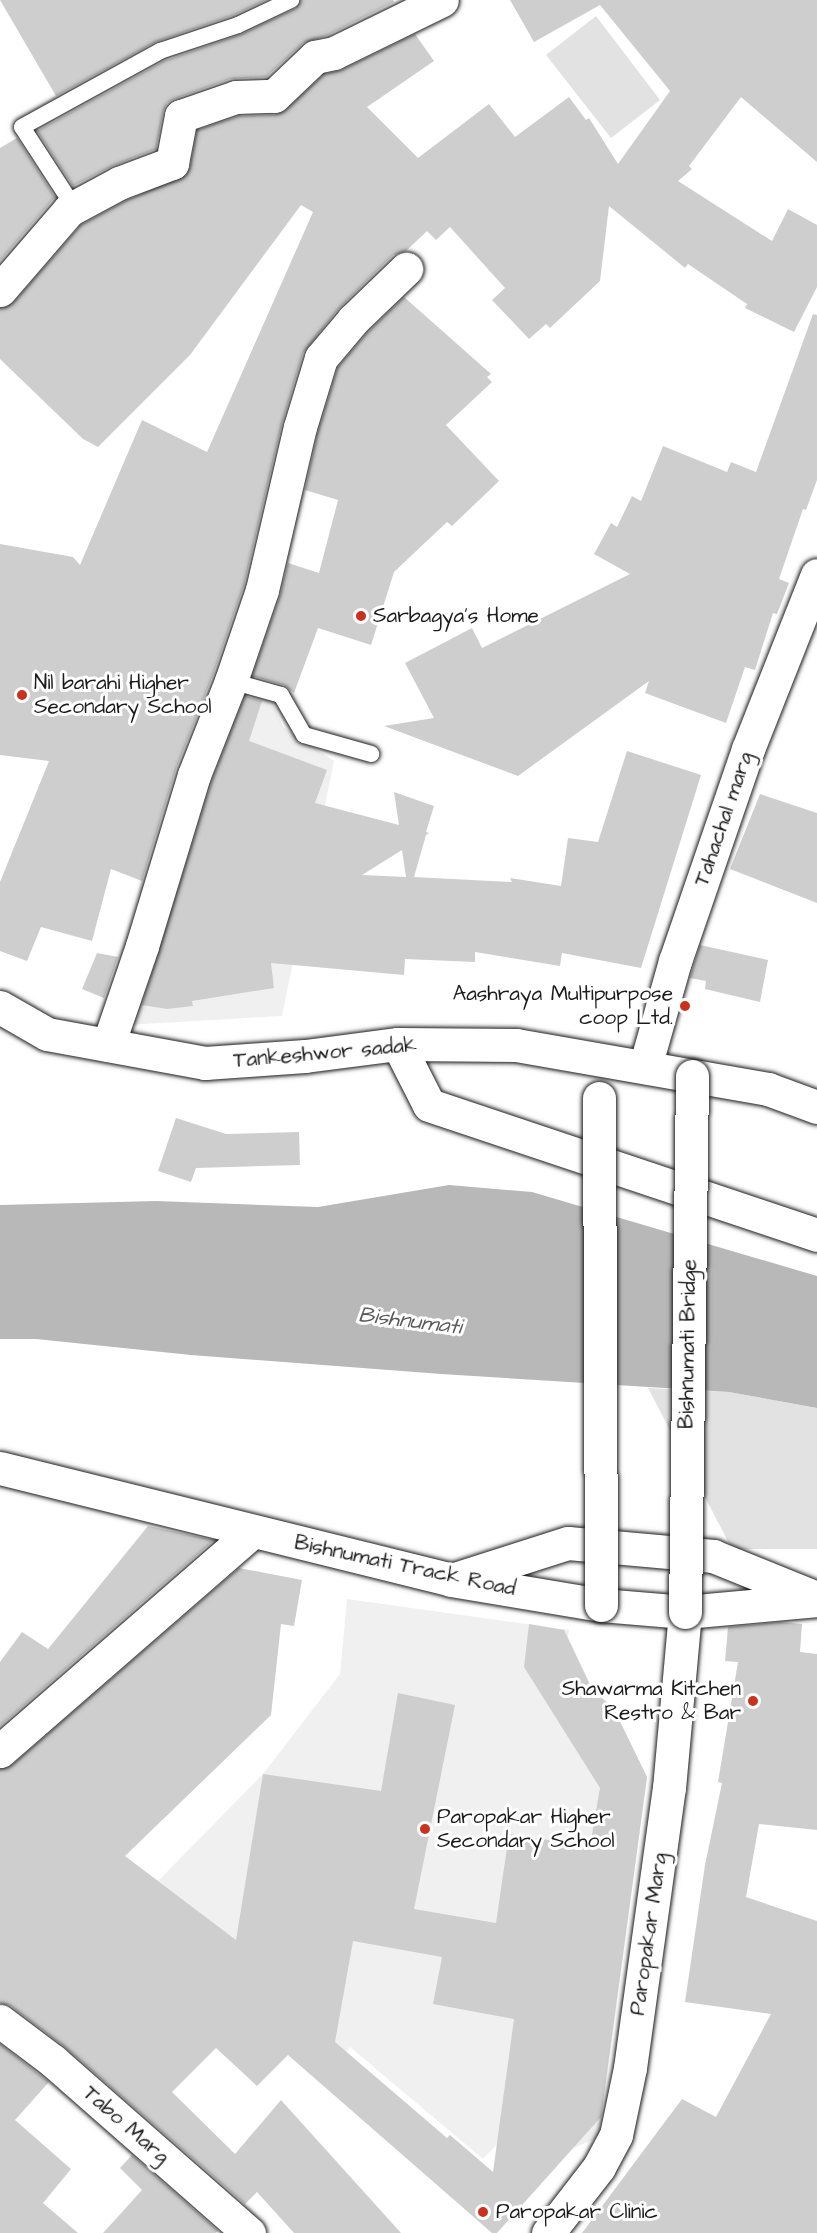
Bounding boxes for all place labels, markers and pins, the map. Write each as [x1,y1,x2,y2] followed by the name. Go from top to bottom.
[373,603,539,629] place label: Sarbagya's Home
[354,609,368,623] marker: Sarbagya's Home
[34,670,212,720] place label: Nil barahi Higher Secondary School
[15,688,29,702] marker: Nil barahi Higher Secondary School
[453,981,673,1031] place label: Aashraya Multipurpose coop Ltd.
[678,999,692,1013] marker: Aashraya Multipurpose coop Ltd.
[562,1676,741,1726] place label: Shawarma Kitchen Restro & Bar
[746,1694,760,1708] marker: Shawarma Kitchen Restro & Bar
[437,1804,615,1854] place label: Paropakar Higher Secondary School
[418,1822,432,1836] marker: Paropakar Higher Secondary School
[496,2199,658,2225] place label: Paropakar Clinic
[474,2203,492,2221] marker: Paropakar Clinic

